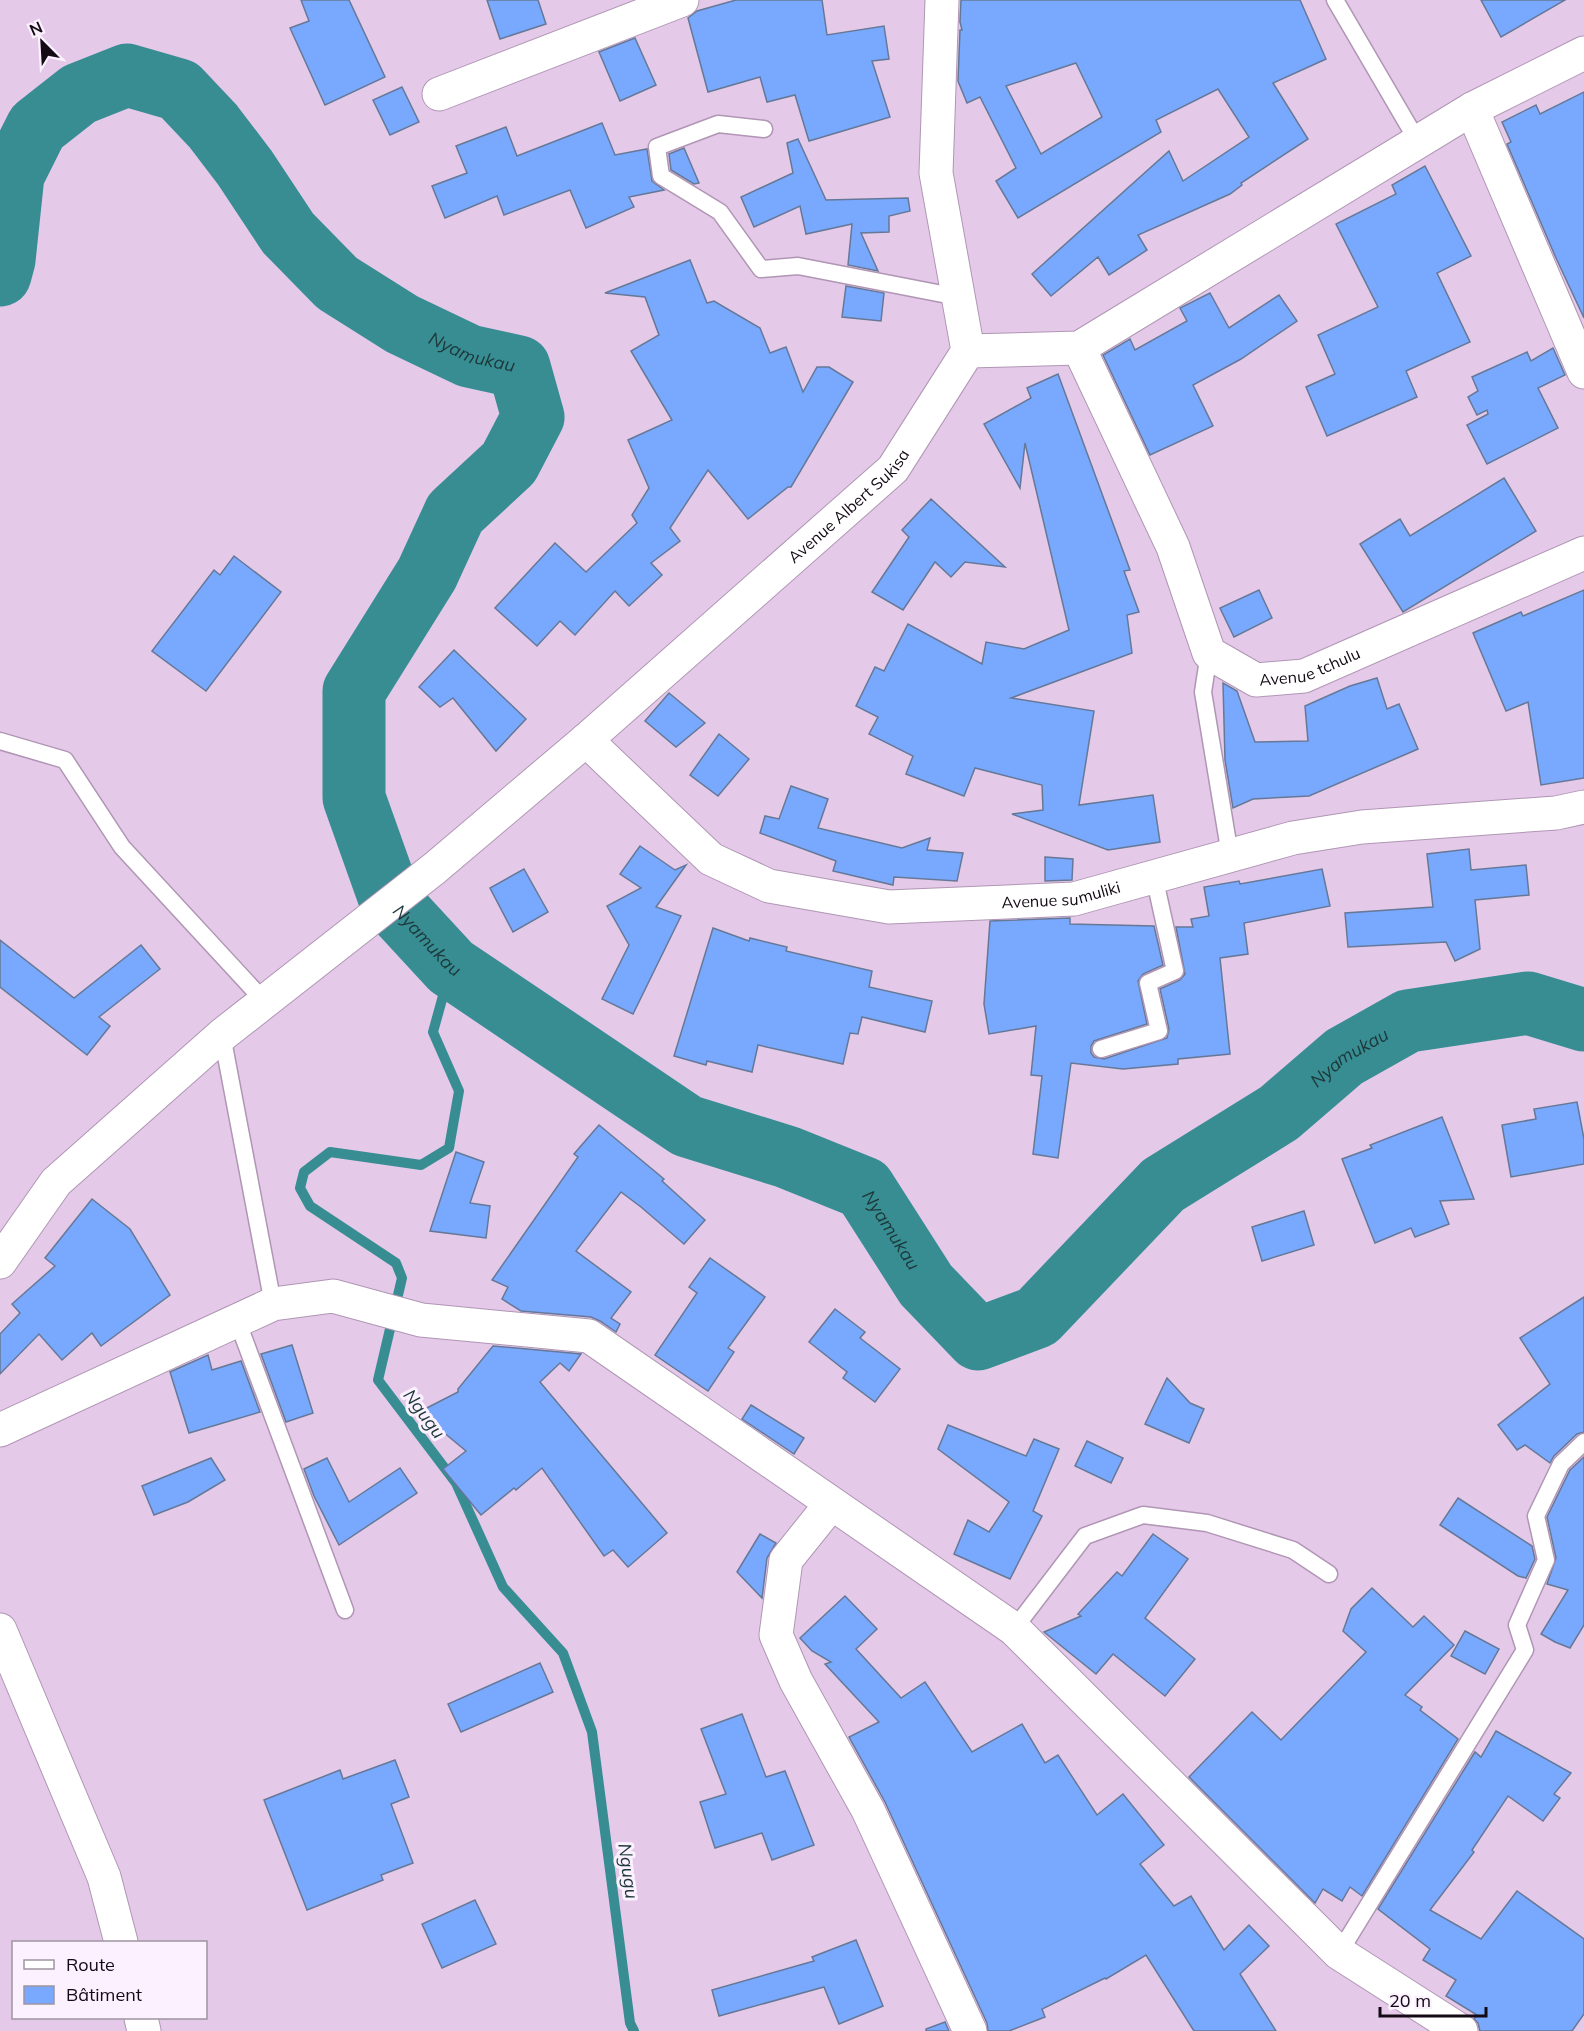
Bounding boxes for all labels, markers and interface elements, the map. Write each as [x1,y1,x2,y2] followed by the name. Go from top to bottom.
[12,12,72,72] north arrow
[26,17,45,40] text: N
[425,327,517,377] water label: Nyamukau
[784,445,913,567] street label: Avenue Albert Sukisa
[1258,643,1363,690] street label: Avenue tchulu
[1001,877,1122,912] street label: Avenue sumuliki
[388,900,466,981] water label: Nyamukau
[1305,1022,1392,1092] water label: Nyamukau
[857,1186,925,1274] water label: Nyamukau
[398,1384,450,1443] water label: Ngugu
[613,1842,644,1900] water label: Ngugu
[12,1941,207,2019] legend
[66,1953,115,1976] text: Route
[1380,1980,1486,2018] scale bar
[66,1983,142,2006] text: Bâtiment
[1389,1989,1431,2012] text: 20 m

